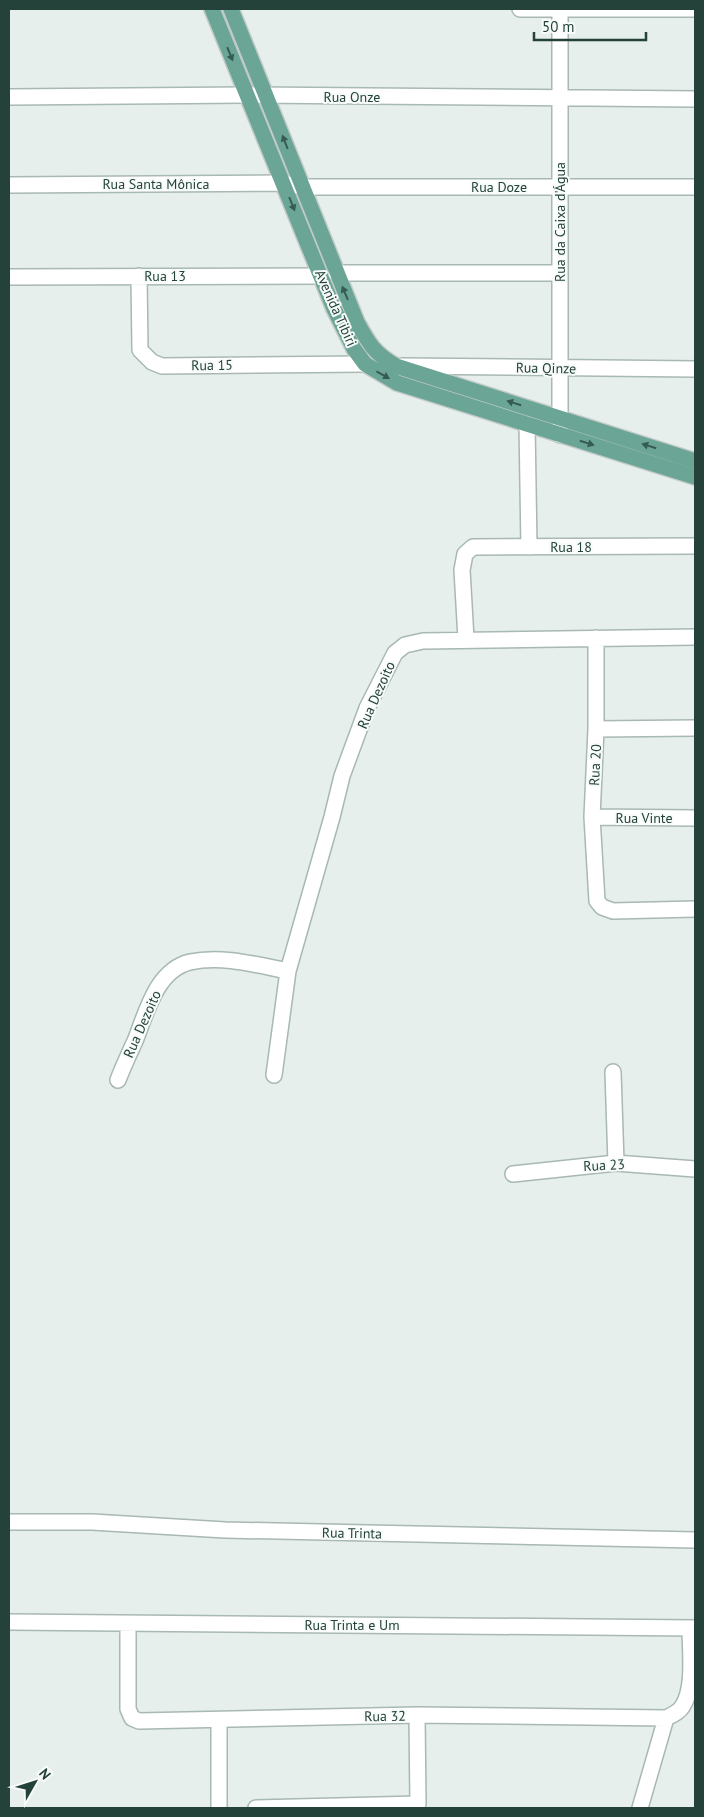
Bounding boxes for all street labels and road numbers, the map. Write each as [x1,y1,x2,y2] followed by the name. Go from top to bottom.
[324,88,380,106] street label: Rua Onze
[551,162,569,282] street label: Rua da Caixa d'Água
[102,175,210,193] street label: Rua Santa Mônica
[471,178,527,196] street label: Rua Doze
[144,267,186,285] street label: Rua 13
[311,267,361,349] street label: Avenida Tibiri
[191,356,233,374] street label: Rua 15
[516,358,576,378] street label: Rua Qinze
[550,538,592,556] street label: Rua 18
[353,658,399,732] street label: Rua Dezoito
[585,743,605,786] street label: Rua 20
[615,809,673,827] street label: Rua Vinte
[119,987,165,1061] street label: Rua Dezoito
[583,1155,625,1175] street label: Rua 23
[322,1523,382,1543] street label: Rua Trinta
[304,1616,400,1634] street label: Rua Trinta e Um
[364,1707,406,1725] street label: Rua 32

